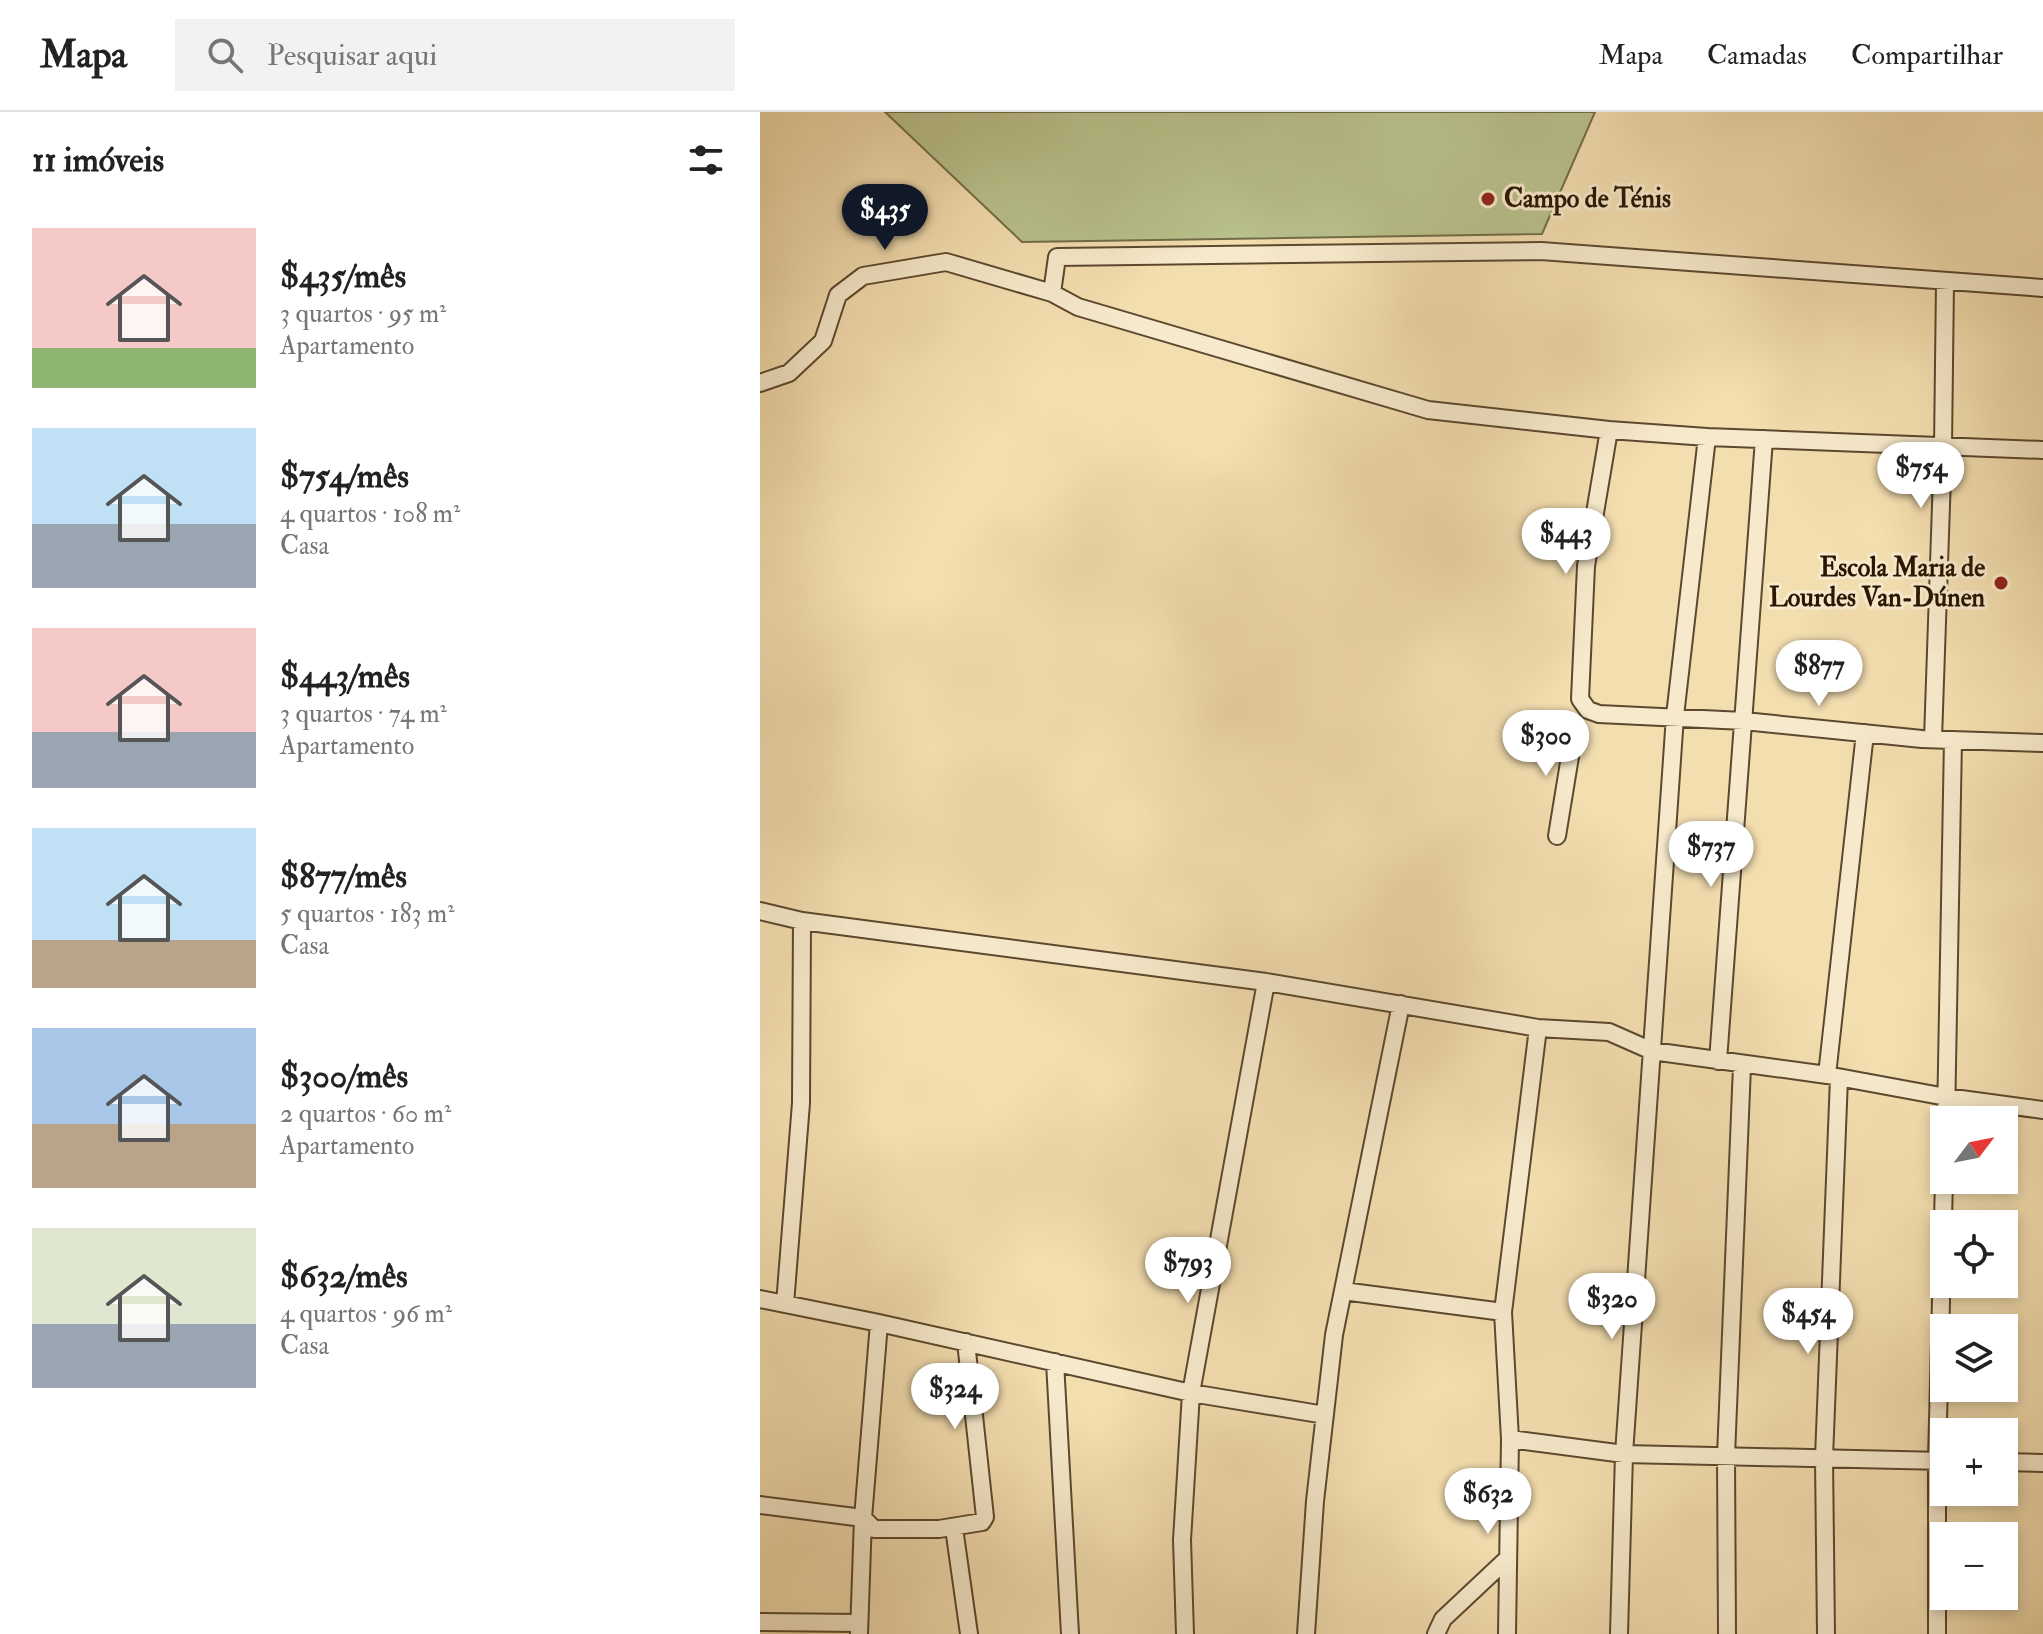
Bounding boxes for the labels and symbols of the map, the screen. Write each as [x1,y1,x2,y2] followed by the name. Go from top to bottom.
[1504,183,1671,216] place label: Campo de Ténis
[838,184,932,252] pin: $435
[1479,190,1497,208] marker: Campo de Ténis
[1874,442,1968,510] pin: $754
[1519,508,1613,576] pin: $443
[1769,552,1986,614] place label: Escola Maria de Lourdes Van-Dúnen
[1992,574,2010,592] marker: Escola Maria de Lourdes Van-Dúnen
[1772,640,1866,708] pin: $877
[1499,710,1593,778] pin: $300
[1664,821,1758,889] pin: $737
[1930,1106,2018,1194] north arrow
[1141,1237,1235,1305] pin: $793
[1565,1273,1659,1341] pin: $320
[1761,1288,1855,1356] pin: $454
[908,1363,1002,1431] pin: $324
[1441,1468,1535,1536] pin: $632

